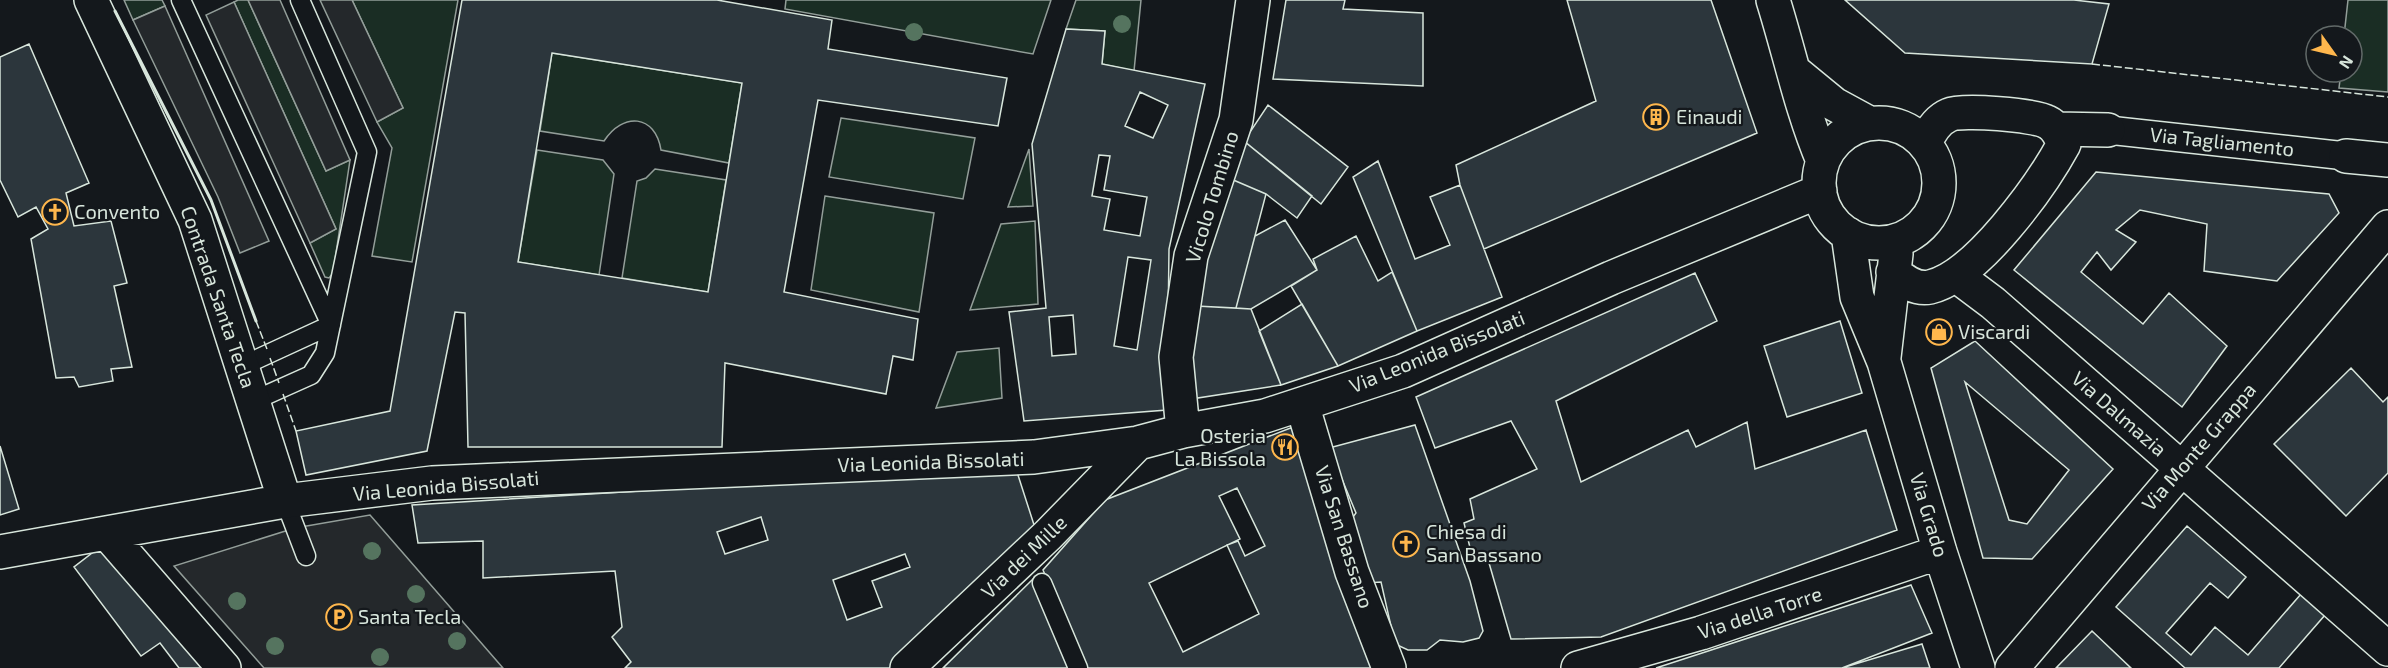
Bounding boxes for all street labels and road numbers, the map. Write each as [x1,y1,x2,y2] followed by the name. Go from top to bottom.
[2149,122,2295,161] street label: Via Tagliamento
[1180,128,1243,266] street label: Vicolo Tombino
[176,202,261,391] street label: Contrada Santa Tecla
[1345,305,1528,397] street label: Via Leonida Bissolati
[2067,366,2172,461] street label: Via Dalmazia
[2136,377,2260,515] street label: Via Monte Grappa
[837,446,1025,476] street label: Via Leonida Bissolati
[1311,462,1379,611] street label: Via San Bassano
[352,465,540,505] street label: Via Leonida Bissolati
[1906,470,1954,560] street label: Via Grado
[976,510,1071,603] street label: Via dei Mille
[1695,581,1825,643] street label: Via della Torre

